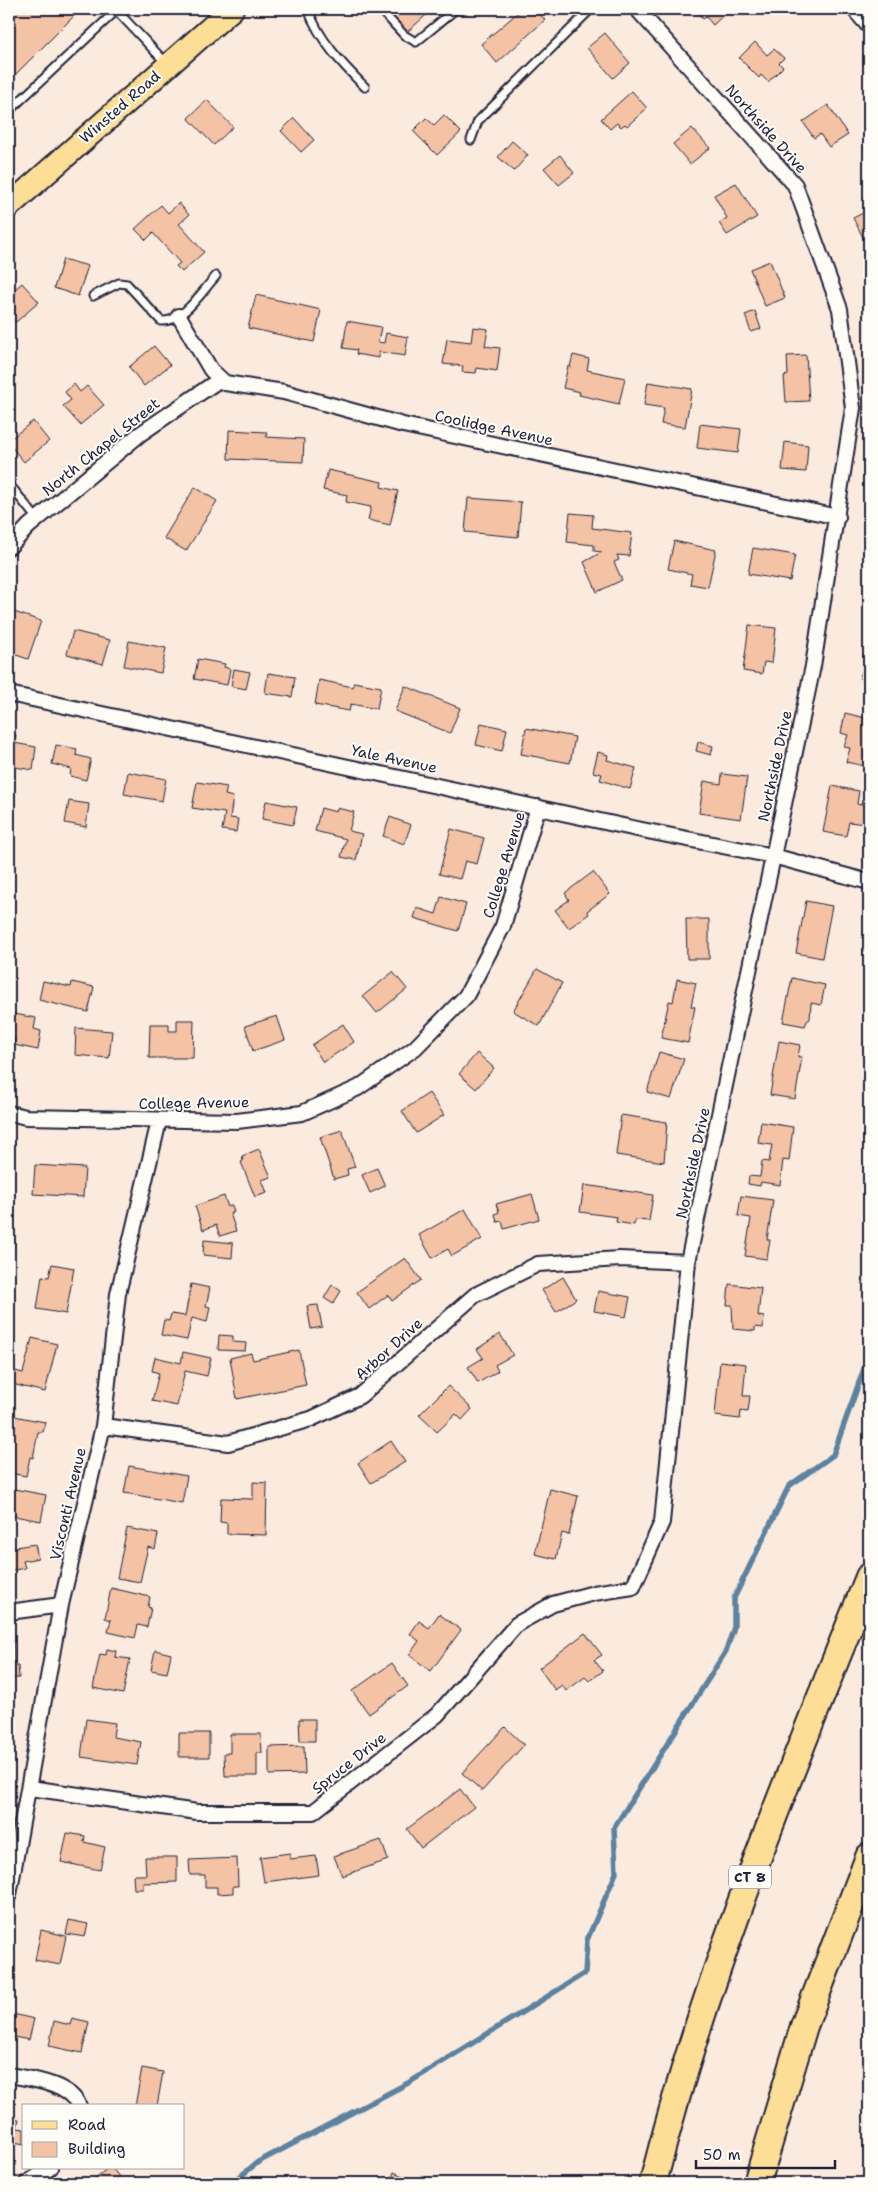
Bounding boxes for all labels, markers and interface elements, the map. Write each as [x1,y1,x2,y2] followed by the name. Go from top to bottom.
[75,66,165,148] street label: Winsted Road
[721,80,811,178] street label: Northside Drive
[38,393,164,501] street label: North Chapel Street
[433,406,555,450] street label: Coolidge Avenue
[753,709,797,823] street label: Northside Drive
[349,740,439,778] street label: Yale Avenue
[478,809,530,921] street label: College Avenue
[138,1092,250,1114] street label: College Avenue
[671,1106,715,1220] street label: Northside Drive
[351,1313,427,1385] street label: Arbor Drive
[45,1446,91,1562] street label: Visconti Avenue
[308,1728,390,1798] street label: Spruce Drive
[729,1865,771,1888] road number: CT 8
[22,2104,185,2170] legend
[68,2115,106,2135] text: Road
[696,2137,834,2169] scale bar
[68,2139,125,2159] text: Building
[703,2145,741,2165] text: 50 m

